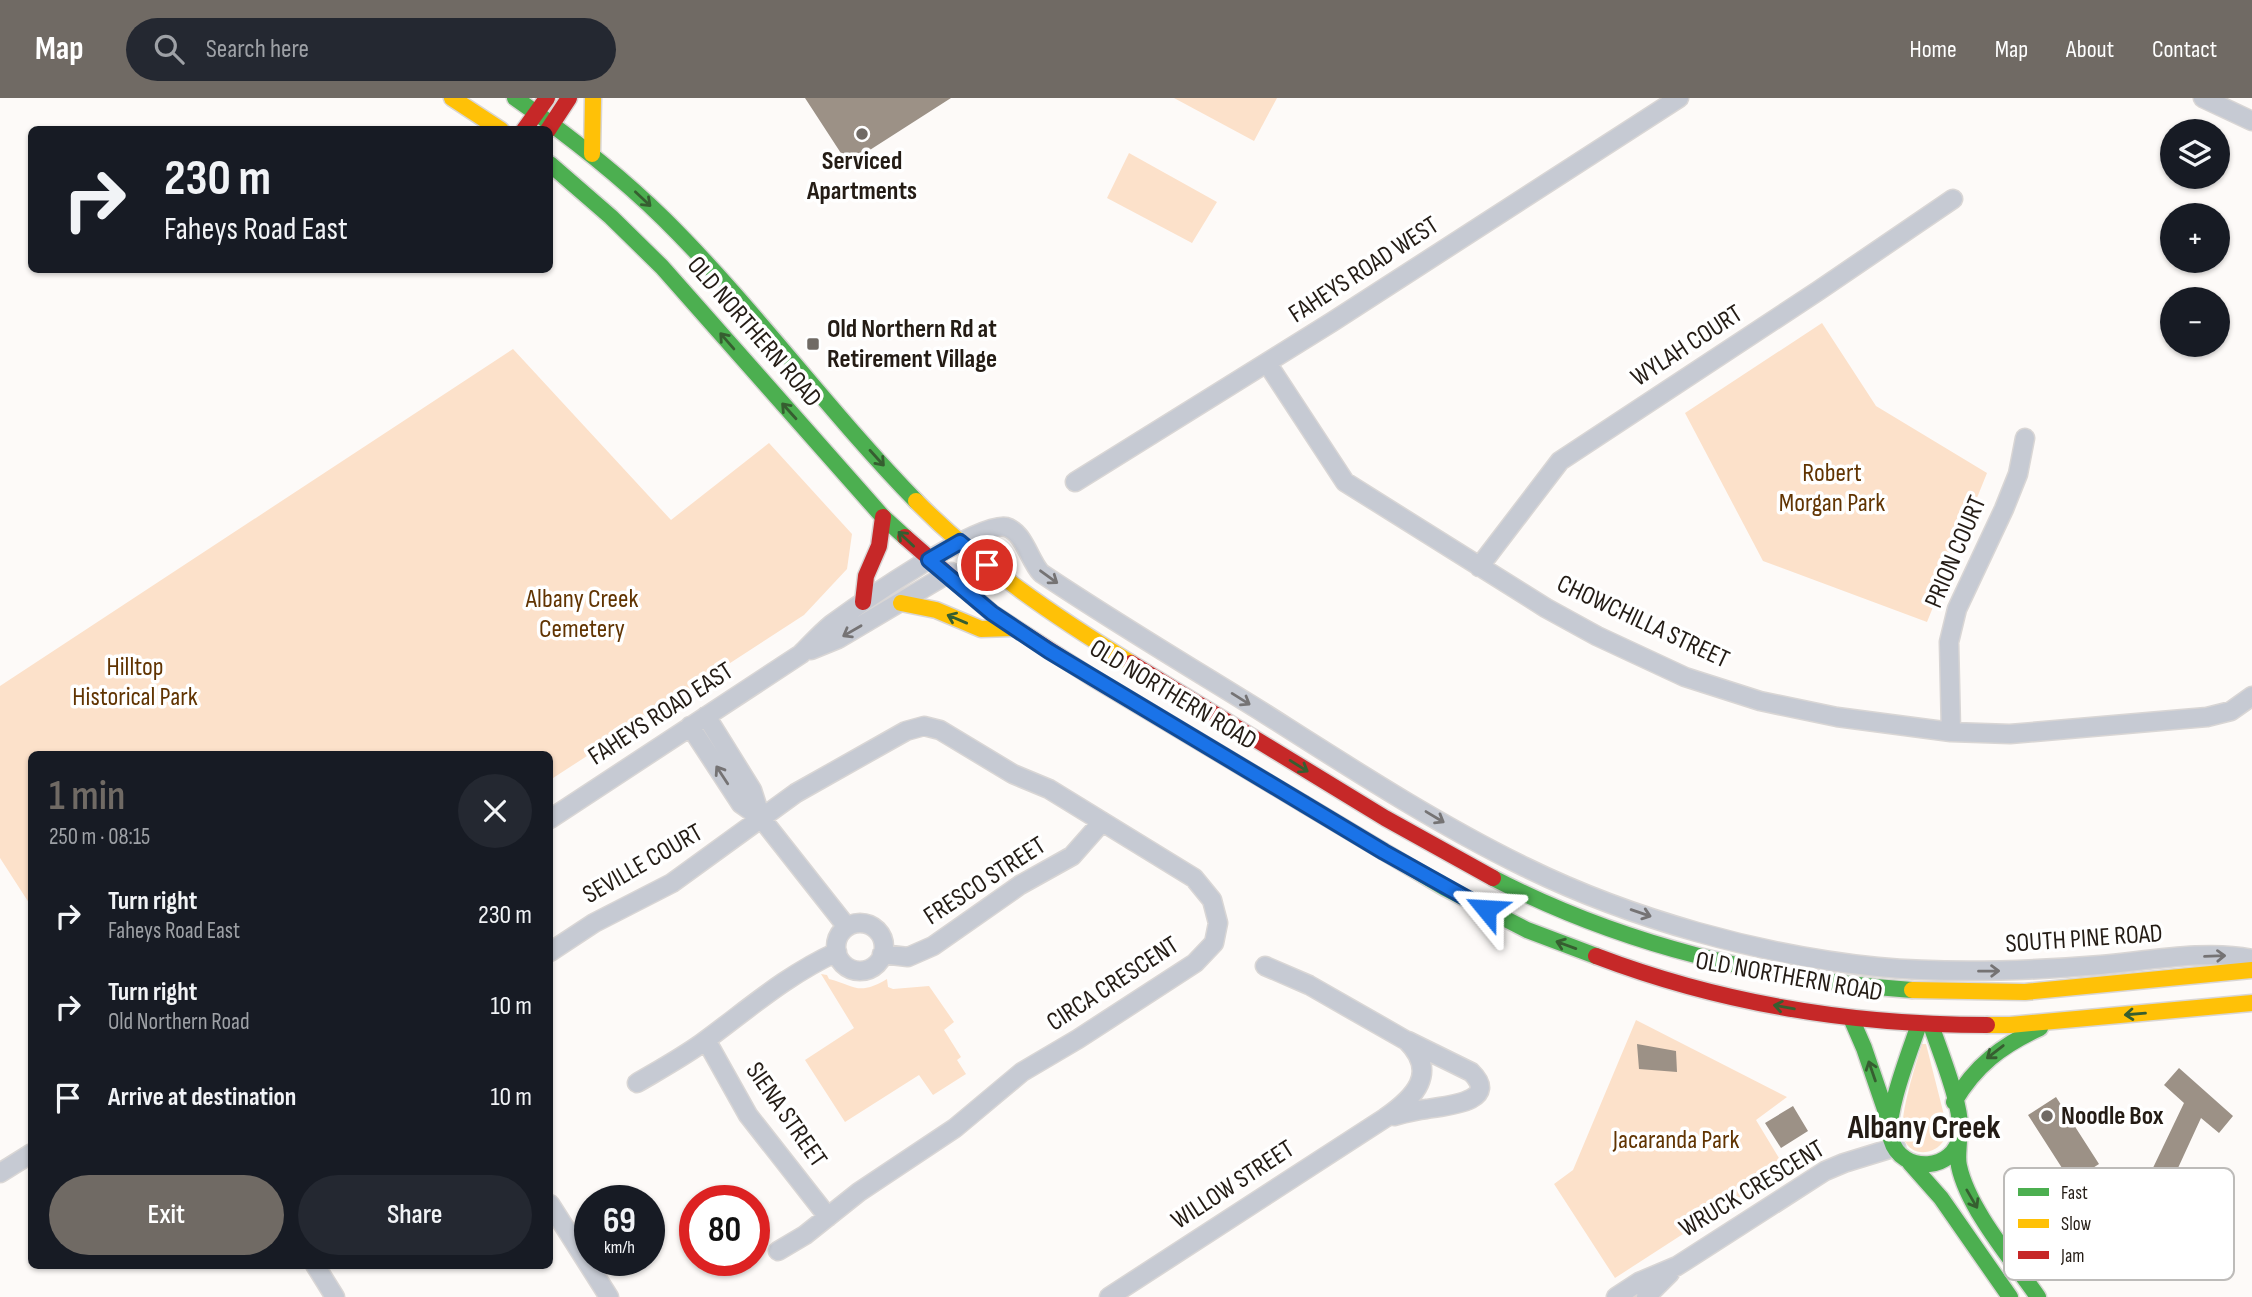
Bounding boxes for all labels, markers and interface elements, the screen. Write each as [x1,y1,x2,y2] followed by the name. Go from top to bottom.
[126,18,616,81] search box
[35,29,84,69] text: Map
[150,30,188,68] icon: search
[206,34,309,65] text: Search here
[1909,35,1957,64] text: Home
[1995,35,2028,64] text: Map
[2066,35,2114,64] text: About
[2152,35,2217,64] text: Contact
[2160,119,2230,357] map controls
[2160,119,2230,189] button: layers
[854,126,870,142] marker: Serviced Apartments
[806,146,917,207] place label: Serviced Apartments
[164,150,271,209] text: 230 m
[49,154,140,245] icon: right
[634,190,651,207] one-way arrow
[2160,203,2230,273] button: +
[164,210,348,249] text: Faheys Road East
[1283,210,1445,330] street label: FAHEYS ROAD WEST
[680,250,828,414] street label: OLD NORTHERN ROAD
[2160,287,2230,357] button: −
[1625,299,1749,393] street label: WYLAH COURT
[827,314,997,375] place label: Old Northern Rd at Retirement Village
[719,332,735,350] one-way arrow
[805,336,821,352] marker: Old Northern Rd at Retirement Village
[780,403,797,420] one-way arrow
[869,449,885,467] one-way arrow
[1779,458,1885,519] park label: Robert Morgan Park
[1919,491,1993,613] street label: PRION COURT
[897,531,915,547] one-way arrow
[957,535,1017,595] pin
[968,546,1006,584] icon: arrive
[1039,569,1058,584] one-way arrow
[1552,569,1734,675] street label: CHOWCHILLA STREET
[525,584,638,645] park label: Albany Creek Cemetery
[947,612,969,625] one-way arrow
[843,624,863,638] one-way arrow
[1084,633,1262,757] street label: OLD NORTHERN ROAD
[72,652,198,713] park label: Hilltop Historical Park
[583,656,739,772] street label: FAHEYS ROAD EAST
[1230,692,1250,706] one-way arrow
[1289,759,1309,773] one-way arrow
[715,766,729,786] one-way arrow
[49,771,125,822] text: 1 min
[458,774,532,848] button: close
[1424,811,1444,825] one-way arrow
[578,817,708,911] street label: SEVILLE COURT
[49,823,150,851] text: 250 m · 08:15
[918,830,1052,932] street label: FRESCO STREET
[1449,872,1523,946] position arrow
[108,886,197,917] text: Turn right
[49,897,87,935] icon: right
[478,900,532,931] text: 230 m
[1629,908,1651,920] one-way arrow
[108,917,240,945] text: Faheys Road East
[2004,918,2164,960] street label: SOUTH PINE ROAD
[1041,930,1185,1038] street label: CIRCA CRESCENT
[1555,937,1577,950] one-way arrow
[1693,945,1885,1009] street label: OLD NORTHERN ROAD
[2204,949,2227,962] one-way arrow
[1977,965,2000,978] one-way arrow
[108,977,197,1008] text: Turn right
[49,988,87,1026] icon: right
[490,991,532,1022] text: 10 m
[1773,1000,1796,1013] one-way arrow
[108,1008,250,1036] text: Old Northern Road
[2124,1008,2147,1021] one-way arrow
[1986,1045,2004,1060] one-way arrow
[739,1057,833,1173] street label: SIENA STREET
[1865,1061,1877,1083] one-way arrow
[49,1079,87,1117] icon: arrive
[108,1082,296,1113] text: Arrive at destination
[490,1082,532,1113] text: 10 m
[2061,1101,2164,1132] place label: Noodle Box
[1847,1108,2000,1148] district label: Albany Creek
[2039,1108,2055,1124] marker: Noodle Box
[1612,1125,1739,1156] park label: Jacaranda Park
[1166,1134,1300,1236] street label: WILLOW STREET
[1674,1134,1830,1244] street label: WRUCK CRESCENT
[2004,1168,2234,1280] legend
[49,1175,284,1255] button: Exit
[298,1175,532,1255] button: Share
[2061,1182,2088,1205] text: Fast
[679,1185,770,1276] speed limit sign: 80
[1966,1188,1979,1209] one-way arrow
[603,1200,636,1243] text: 69
[2061,1213,2091,1236] text: Slow
[604,1237,635,1258] text: km/h
[2060,1245,2084,1268] text: Jam

